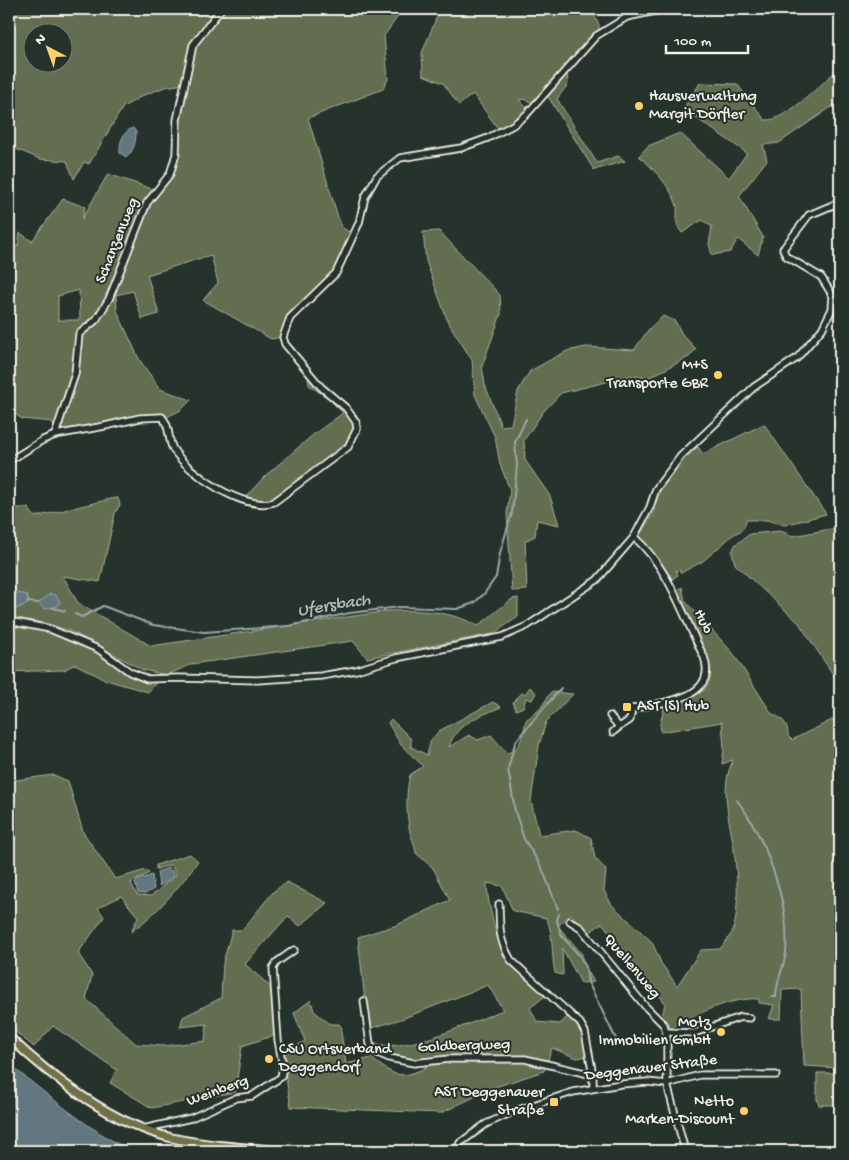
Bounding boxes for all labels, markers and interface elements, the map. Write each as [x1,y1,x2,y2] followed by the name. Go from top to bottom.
[22,22,72,72] north arrow
[666,22,749,54] scale bar
[32,31,50,49] text: N
[673,33,712,51] text: 100 m
[649,88,757,125] place label: Hausverwaltung Margit Dörfler
[633,100,645,112] marker: Hausverwaltung Margit Dörfler
[92,195,144,287] street label: Schanzenweg
[606,357,709,394] place label: M+S Transporte GBR
[712,369,724,381] marker: M+S Transporte GBR
[296,590,372,622] water label: Ufersbach
[688,607,716,638] street label: Hub
[637,698,710,717] place label: AST (S) Hub
[621,701,633,713] marker: AST (S) Hub
[598,931,664,1003] street label: Quellenweg
[599,1014,712,1051] place label: Motz Immobilien GmbH
[715,1026,727,1038] marker: Motz Immobilien GmbH
[417,1036,511,1058] street label: Goldbergweg
[278,1041,393,1078] place label: CSU Ortsverband Deggendorf
[583,1051,719,1087] street label: Deggenauer Straße
[263,1053,275,1065] marker: CSU Ortsverband Deggendorf
[184,1072,252,1112] street label: Weinberg
[434,1084,545,1121] place label: AST Deggenauer Straße
[625,1093,735,1130] place label: Netto Marken-Discount
[548,1096,560,1108] marker: AST Deggenauer Straße
[738,1105,750,1117] marker: Netto Marken-Discount

